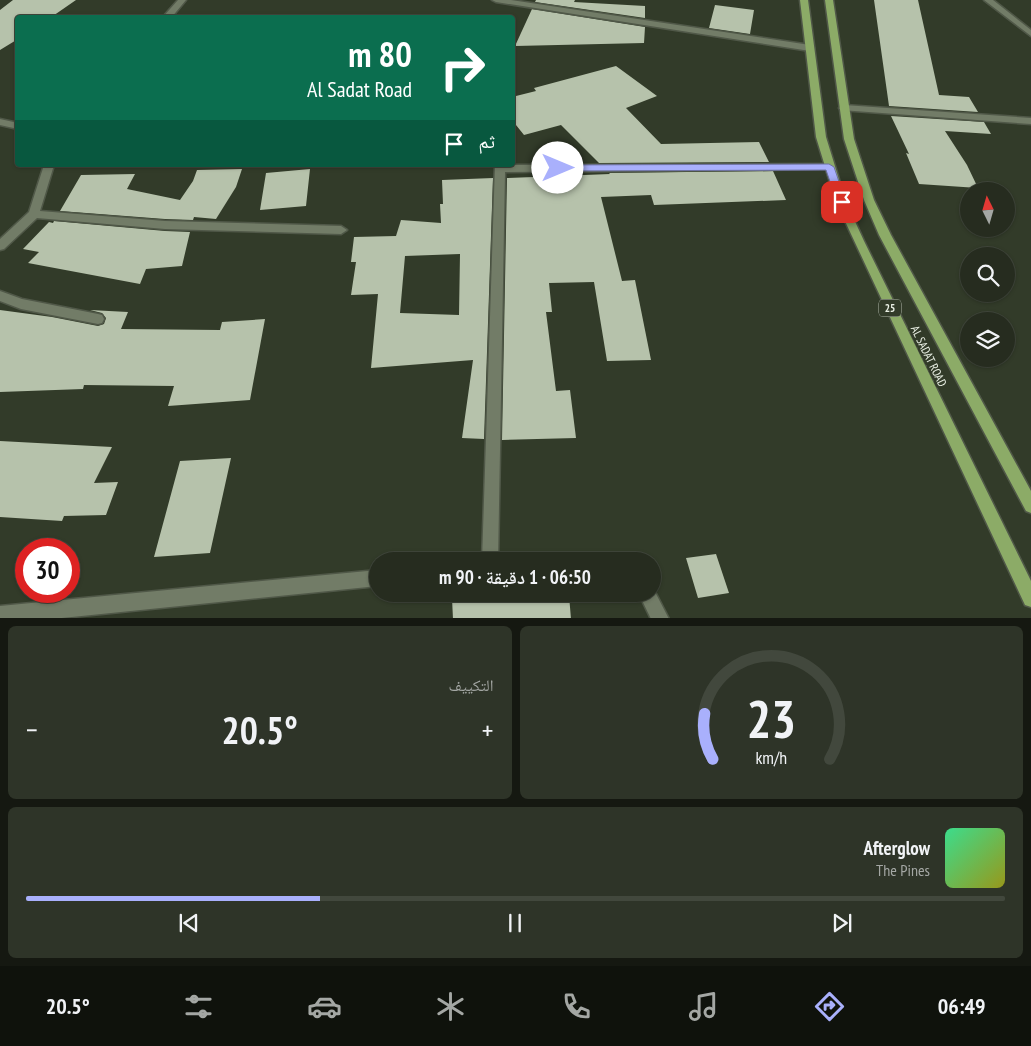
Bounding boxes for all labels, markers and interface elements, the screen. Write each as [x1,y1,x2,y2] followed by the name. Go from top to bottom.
[348,31,412,77] text: 80 m
[430,35,495,100] icon: right
[307,75,412,103] text: Al Sadat Road
[478,129,495,153] text: ثم
[440,130,468,158] icon: arrive
[531,141,583,193] position arrow
[821,181,863,223] pin
[960,182,1015,238] north arrow
[960,182,1015,367] map controls
[828,188,856,216] icon: arrive
[960,247,1015,302] button: search
[879,300,901,316] road number: 25
[960,312,1015,367] button: layers
[908,323,950,389] street label: AL SADAT ROAD
[15,538,80,603] speed limit sign: 30
[439,565,591,589] text: 06:50 · 1 دقيقة · 90 m
[449,675,494,695] text: التكييف
[746,685,796,752] text: 23
[222,705,298,754] text: 20.5°
[26,711,38,748] text: −
[482,711,493,748] text: +
[755,746,787,769] text: km/h
[864,836,930,860] text: Afterglow
[876,860,930,880] text: The Pines
[175,909,203,937] icon: previous
[501,909,529,937] icon: pause
[828,909,856,937] icon: next
[181,989,216,1024] icon: filters
[307,989,342,1024] icon: car
[433,989,468,1024] icon: climate
[559,989,594,1024] icon: phone
[686,989,721,1024] icon: music
[812,989,847,1024] icon: directions
[46,992,90,1020] text: 20.5°
[938,992,985,1020] text: 06:49

